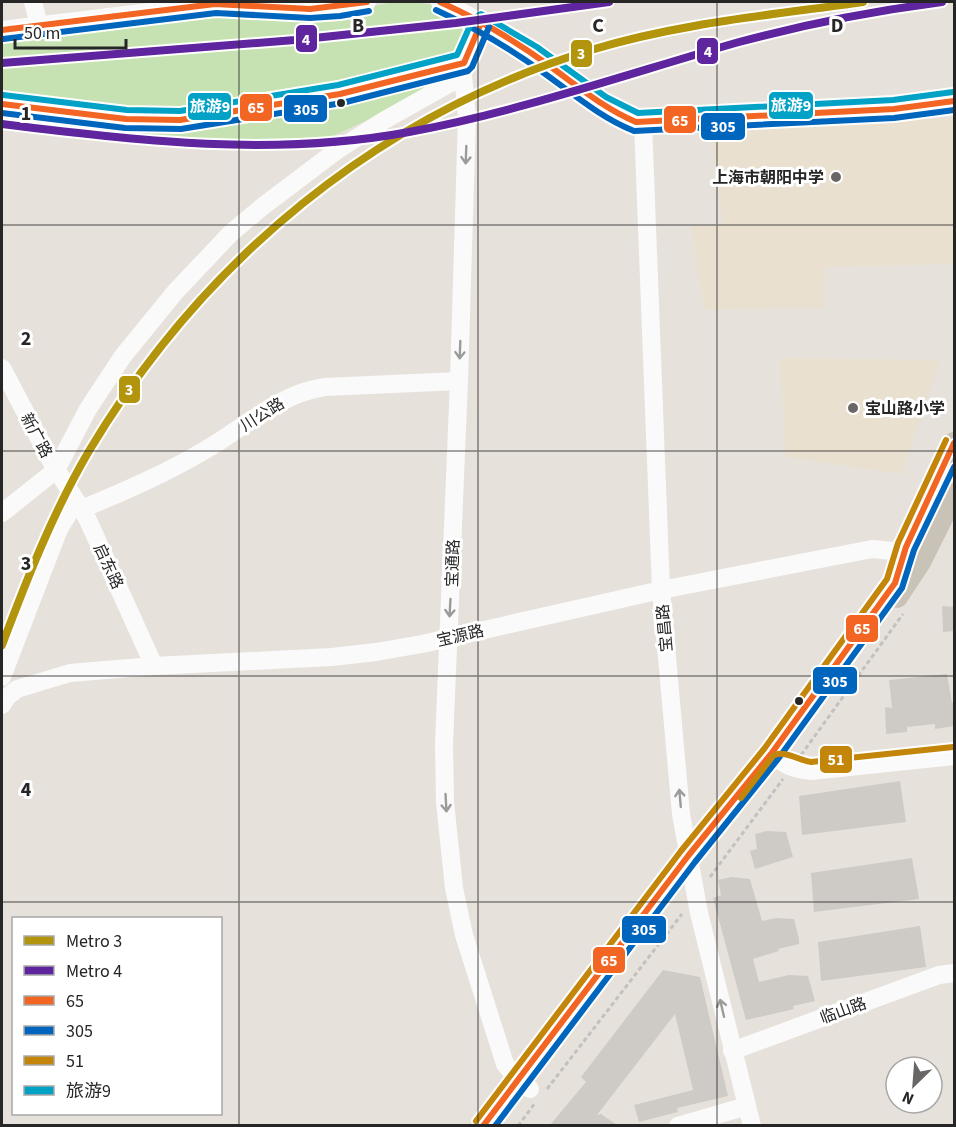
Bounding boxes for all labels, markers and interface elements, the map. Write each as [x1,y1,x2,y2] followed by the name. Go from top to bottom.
[15,12,126,50] scale bar
[352,12,364,40] text: B
[592,12,604,40] text: C
[831,12,843,40] text: D
[24,21,60,46] text: 50 m
[295,24,318,53] line badge: 4
[302,29,311,51] text: 4
[696,37,719,65] line badge: 4
[570,39,593,68] line badge: 3
[704,41,713,63] text: 4
[577,43,585,65] text: 3
[768,91,814,120] line badge: 旅游9
[187,92,232,121] line badge: 旅游9
[239,93,273,122] line badge: 65
[283,94,328,123] line badge: 305
[771,95,811,117] text: 旅游9
[190,96,230,118] text: 旅游9
[248,97,264,119] text: 65
[335,97,347,109] unlabelled marker
[293,99,319,121] text: 305
[21,100,31,128] text: 1
[663,105,697,134] line badge: 65
[672,110,688,132] text: 65
[700,112,746,141] line badge: 305
[710,116,736,138] text: 305
[460,145,471,165] one-way arrow
[712,167,824,189] place label: 上海市朝阳中学
[829,170,843,184] marker: 上海市朝阳中学
[21,325,31,353] text: 2
[455,340,466,360] one-way arrow
[118,375,141,404] line badge: 3
[125,379,133,401] text: 3
[236,393,289,437] street label: 川公路
[865,398,945,420] place label: 宝山路小学
[846,401,860,415] marker: 宝山路小学
[15,409,57,462] street label: 新广路
[441,539,465,587] street label: 宝通路
[88,540,128,593] street label: 启东路
[21,550,31,578] text: 3
[444,598,455,617] one-way arrow
[652,603,678,653] street label: 宝昌路
[845,614,879,643] line badge: 65
[854,618,870,640] text: 65
[434,620,486,652] street label: 宝源路
[812,666,858,695] line badge: 305
[822,671,848,693] text: 305
[793,695,805,707] unlabelled marker
[819,745,853,774] line badge: 51
[828,749,844,771] text: 51
[21,776,32,804] text: 4
[674,788,685,808] one-way arrow
[440,792,451,812] one-way arrow
[621,915,667,944] line badge: 305
[12,917,222,1115] legend
[631,919,657,941] text: 305
[66,929,122,954] text: Metro 3
[592,946,626,974] line badge: 65
[601,950,617,972] text: 65
[66,959,122,984] text: Metro 4
[66,989,84,1014] text: 65
[817,992,870,1029] street label: 临山路
[716,999,727,1018] one-way arrow
[66,1019,93,1044] text: 305
[66,1049,84,1074] text: 51
[884,1055,944,1115] north arrow
[66,1079,111,1104] text: 旅游9
[899,1085,918,1110] text: N

